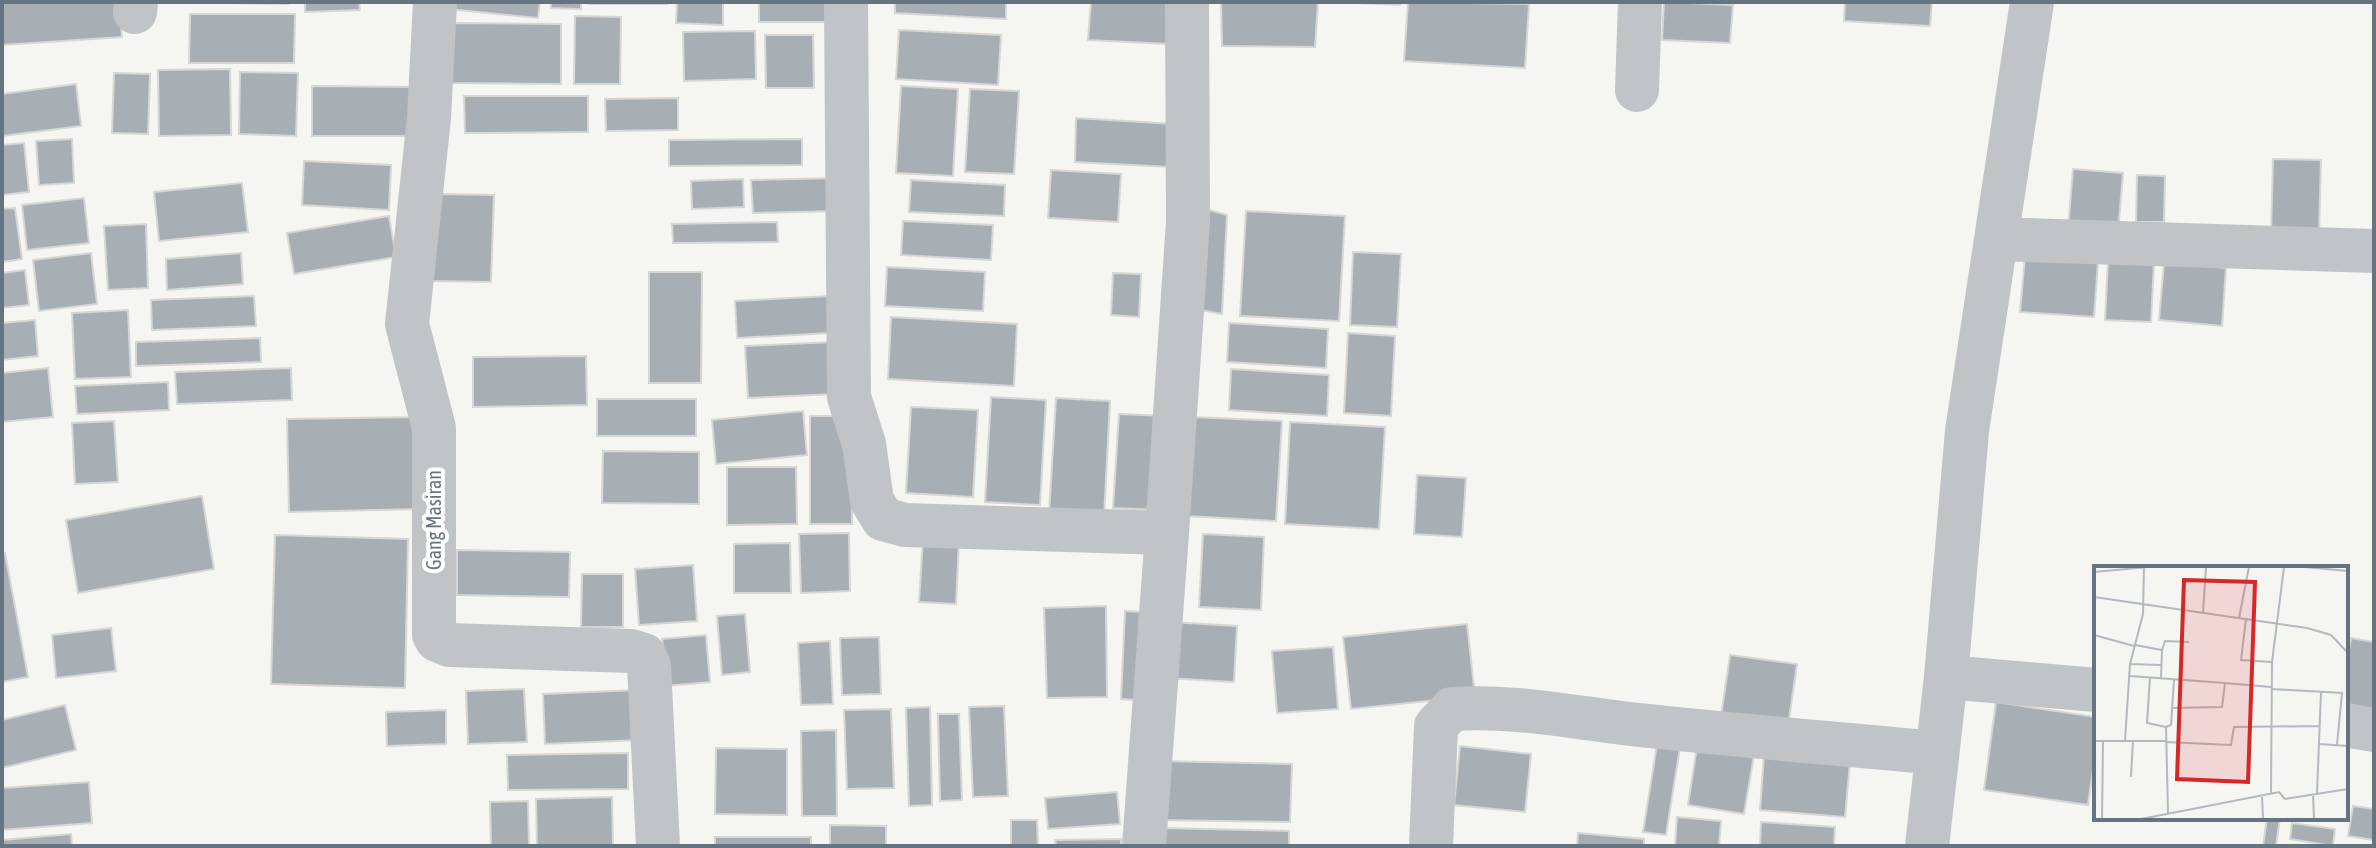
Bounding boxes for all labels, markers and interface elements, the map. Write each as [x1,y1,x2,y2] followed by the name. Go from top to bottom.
[422,470,445,570] street label: Gang Masiran
[2094,566,2348,820] inset map

